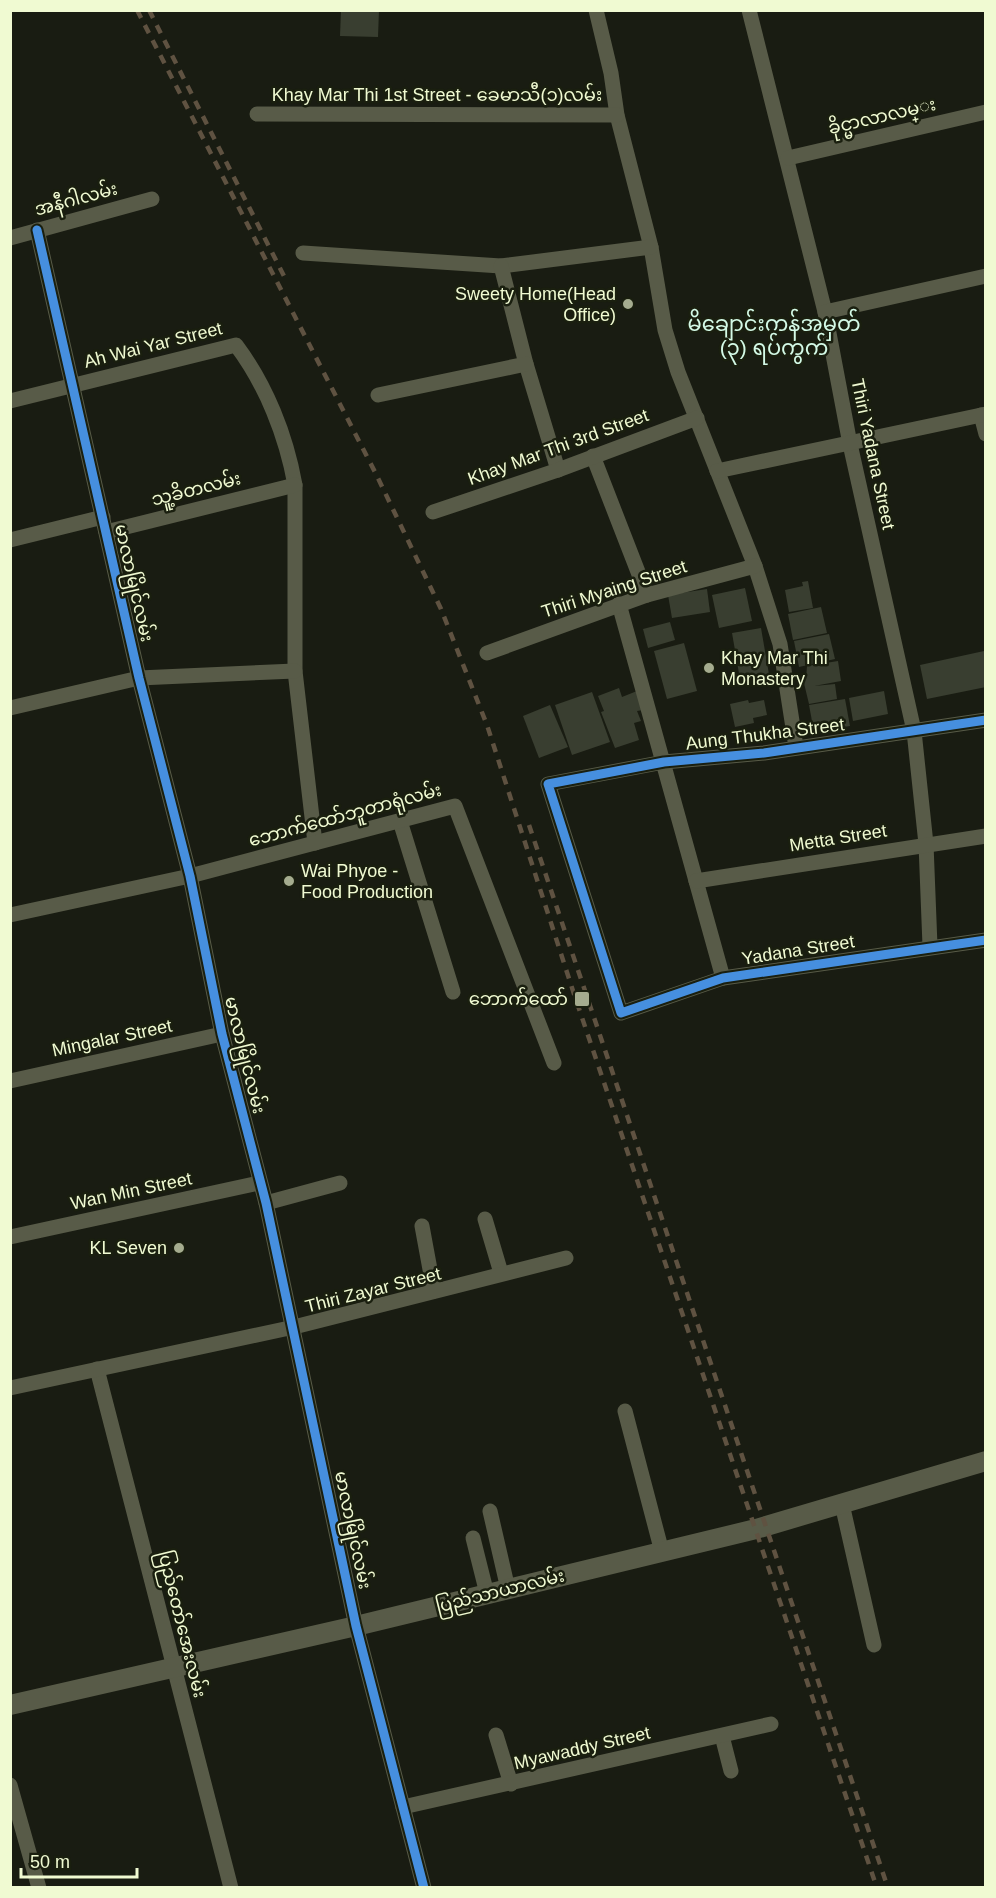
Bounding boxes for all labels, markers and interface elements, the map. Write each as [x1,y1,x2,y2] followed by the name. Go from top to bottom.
[272,81,602,105] street label: Khay Mar Thi 1st Street - ခေမာသီ(၁)လမ်း
[825,90,939,143] street label: ခိုင္မာလာလမ္း
[31,174,121,224] street label: အနီဂါလမ်း
[455,284,616,325] place label: Sweety Home(Head Office)
[621,297,635,311] marker: Sweety Home(Head Office)
[687,308,861,365] district label: မိချောင်းကန်အမှတ် (၃) ရပ်ကွက်
[82,318,224,372] street label: Ah Wai Yar Street
[847,377,899,531] street label: Thiri Yadana Street
[465,405,651,489] street label: Khay Mar Thi 3rd Street
[148,464,244,515] street label: သူ့ခိတလမ်း
[106,521,161,645] street label: မာလာမြိုင်လမ်း
[539,556,689,622] street label: Thiri Myaing Street
[721,648,828,689] place label: Khay Mar Thi Monastery
[702,661,716,675] marker: Khay Mar Thi Monastery
[684,714,846,754] street label: Aung Thukha Street
[246,777,445,855] street label: ဘောက်ထော်ဘူတာရုံလမ်း
[788,820,888,856] street label: Metta Street
[301,861,433,902] place label: Wai Phyoe - Food Production
[282,874,296,888] marker: Wai Phyoe - Food Production
[740,931,856,969] street label: Yadana Street
[469,986,568,1009] place label: ဘောက်ထော်
[573,990,591,1008] marker: ဘောက်ထော်
[216,993,273,1117] street label: မာလာမြိုင်လမ်း
[50,1016,174,1060] street label: Mingalar Street
[69,1168,193,1214] street label: Wan Min Street
[90,1238,167,1258] place label: KL Seven
[172,1241,186,1255] marker: KL Seven
[303,1263,443,1317] street label: Thiri Zayar Street
[326,1468,379,1592] street label: မာလာမြိုင်လမ်း
[149,1548,213,1701] street label: ပြည်တော်အေးလမ်း
[433,1562,568,1622] street label: ပြည်သာယာလမ်း
[512,1723,652,1773] street label: Myawaddy Street
[21,1841,136,1879] scale bar
[30,1852,70,1872] text: 50 m

